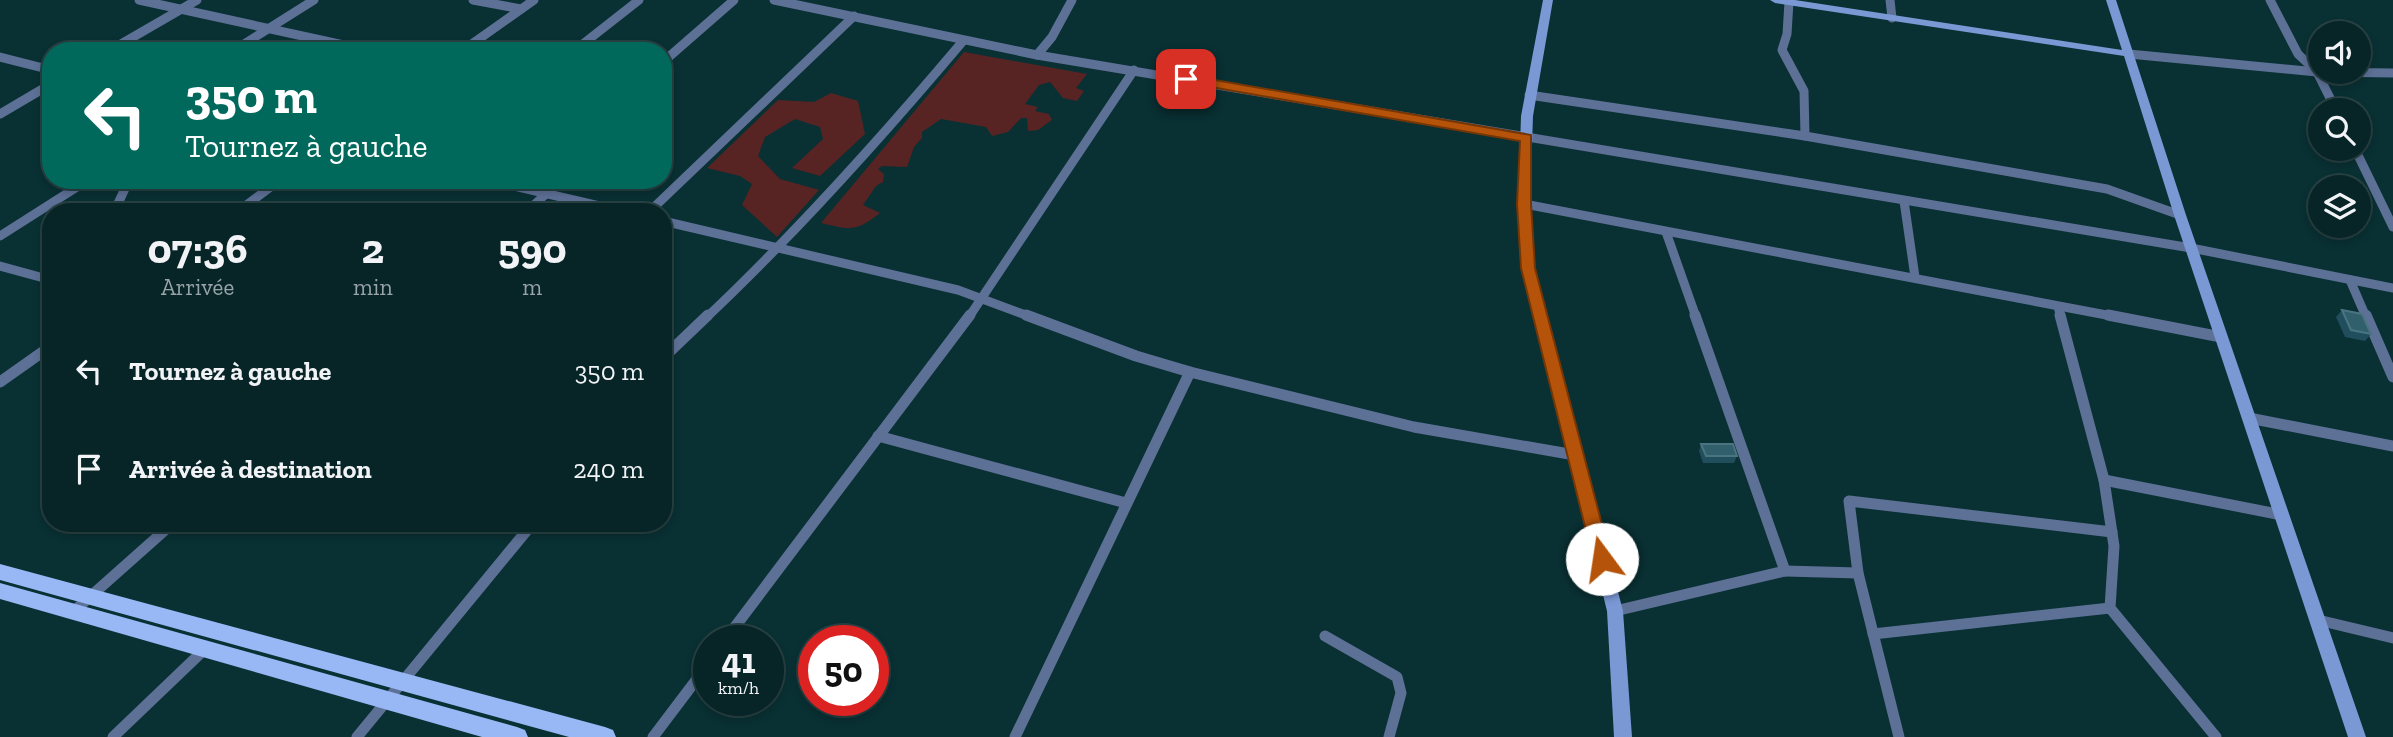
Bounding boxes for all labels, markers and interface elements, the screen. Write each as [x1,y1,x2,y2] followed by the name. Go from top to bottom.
[2308,21,2371,238] map controls
[2308,21,2371,84] button: sound
[1156,49,1216,109] pin
[1167,60,1205,98] icon: arrive
[185,67,317,126] text: 350 m
[70,70,161,161] icon: left
[2308,98,2371,161] button: search
[185,127,428,165] text: Tournez à gauche
[2308,175,2371,238] button: layers
[147,223,248,274] text: 07:36
[362,223,384,274] text: 2
[498,223,567,274] text: 590
[161,273,234,301] text: Arrivée
[353,273,393,301] text: min
[522,273,542,301] text: m
[70,352,108,390] icon: left
[129,355,331,387] text: Tournez à gauche
[575,355,644,387] text: 350 m
[70,450,108,488] icon: arrive
[129,453,372,485] text: Arrivée à destination
[573,453,644,485] text: 240 m
[1565,522,1639,596] position arrow
[798,625,889,716] speed limit sign: 50
[721,640,756,682] text: 41
[718,677,759,699] text: km/h

